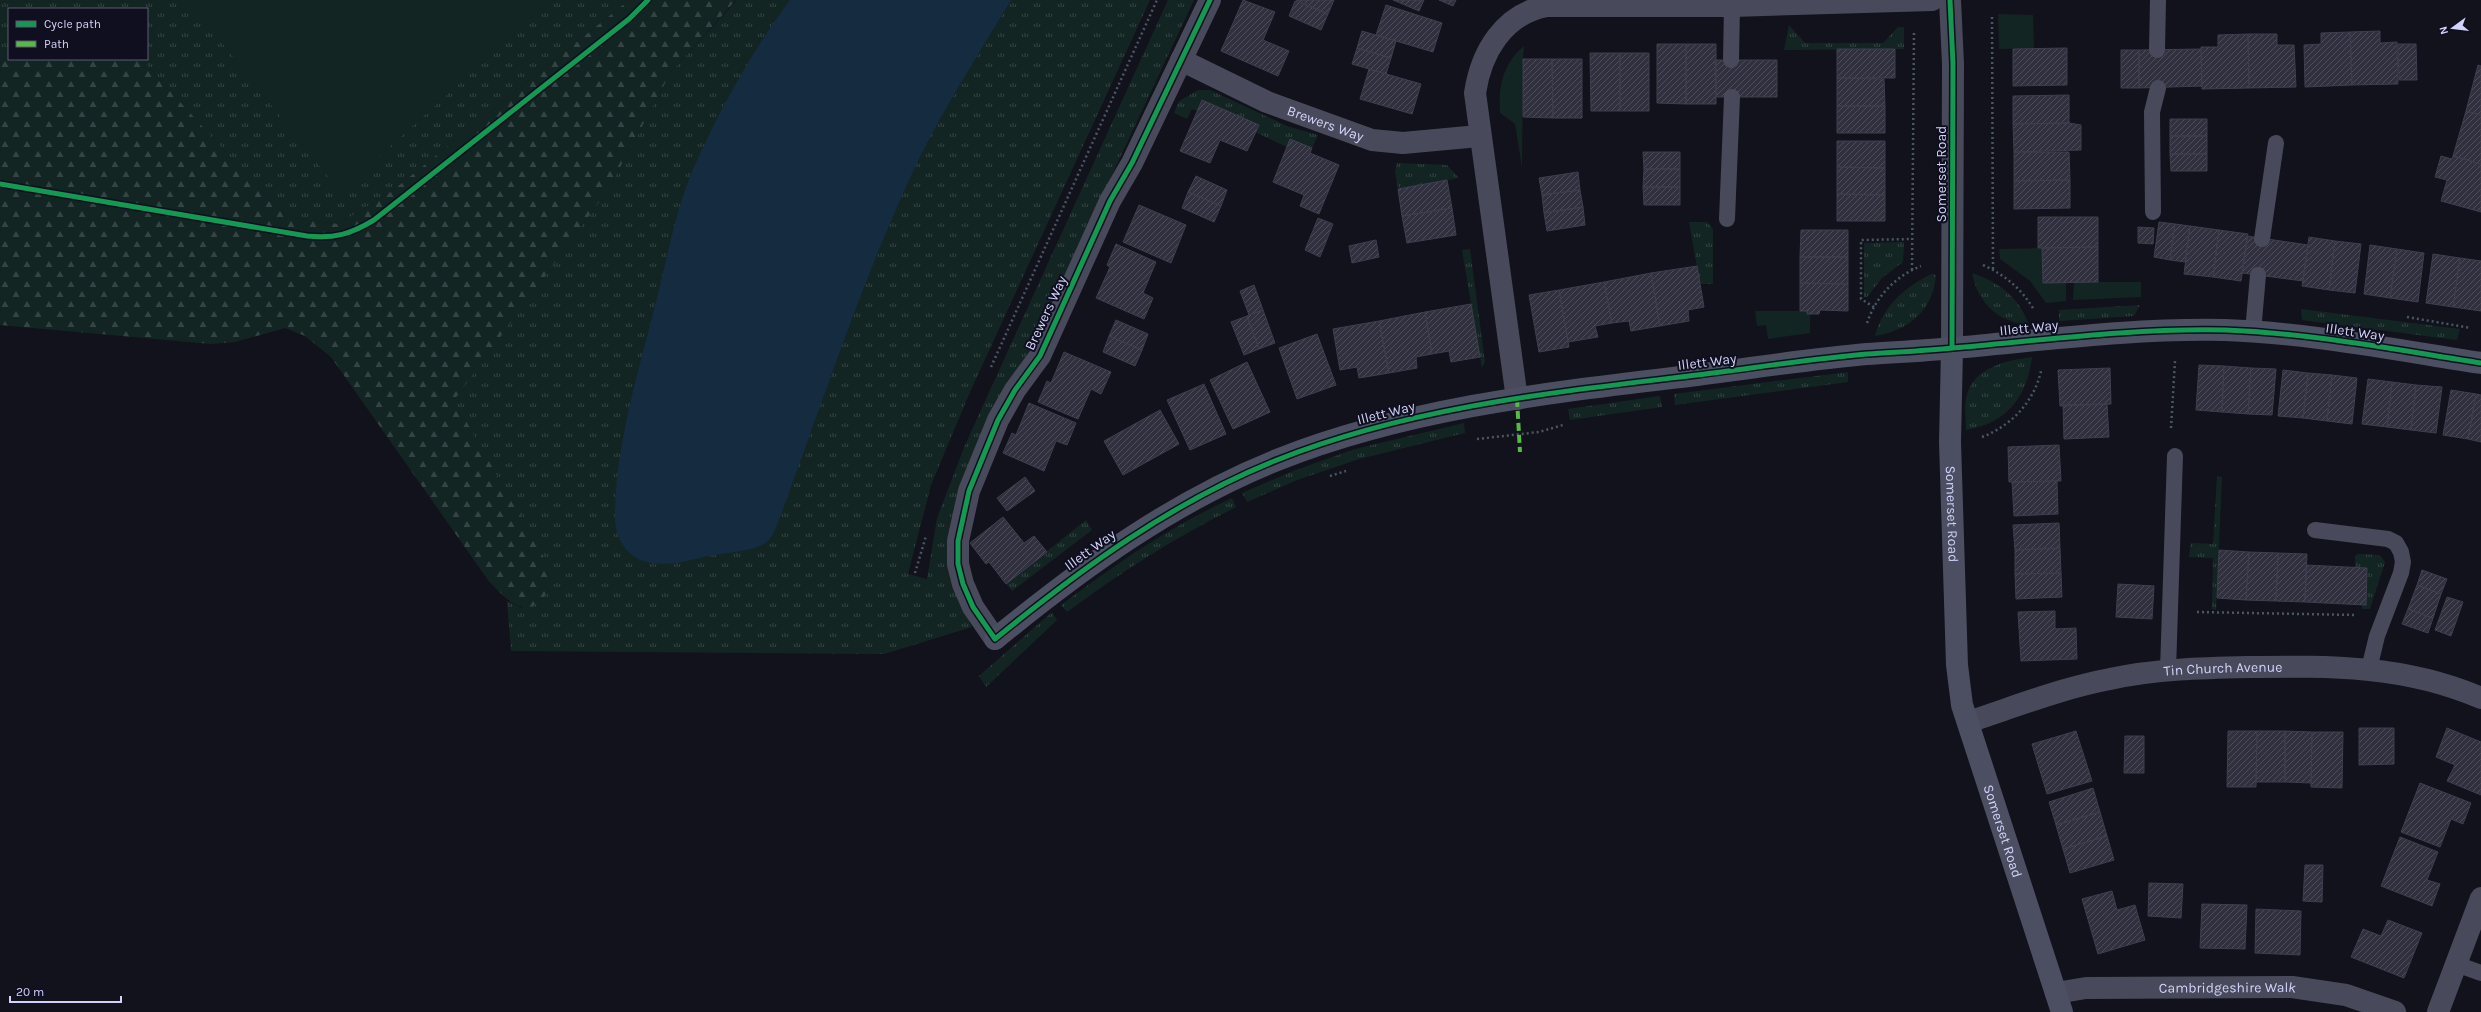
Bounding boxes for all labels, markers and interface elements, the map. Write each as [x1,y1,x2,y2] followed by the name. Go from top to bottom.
[8,8,148,60] legend
[2433,8,2473,48] north arrow
[44,17,101,31] text: Cycle path
[2437,25,2451,36] text: N
[44,37,69,51] text: Path
[1285,102,1367,145] street label: Brewers Way
[1933,126,1950,222] street label: Somerset Road
[1021,273,1071,353] street label: Brewers Way
[1999,316,2060,340] street label: Illett Way
[2325,319,2386,345] street label: Illett Way
[1677,350,1738,374] street label: Illett Way
[1355,397,1417,428] street label: Illett Way
[1942,465,1962,563] street label: Somerset Road
[1061,525,1119,574] street label: Illett Way
[2163,658,2282,679] street label: Tin Church Avenue
[1980,782,2026,880] street label: Somerset Road
[10,978,121,1004] scale bar
[2159,978,2298,996] street label: Cambridgeshire Walk
[16,985,44,999] text: 20 m

